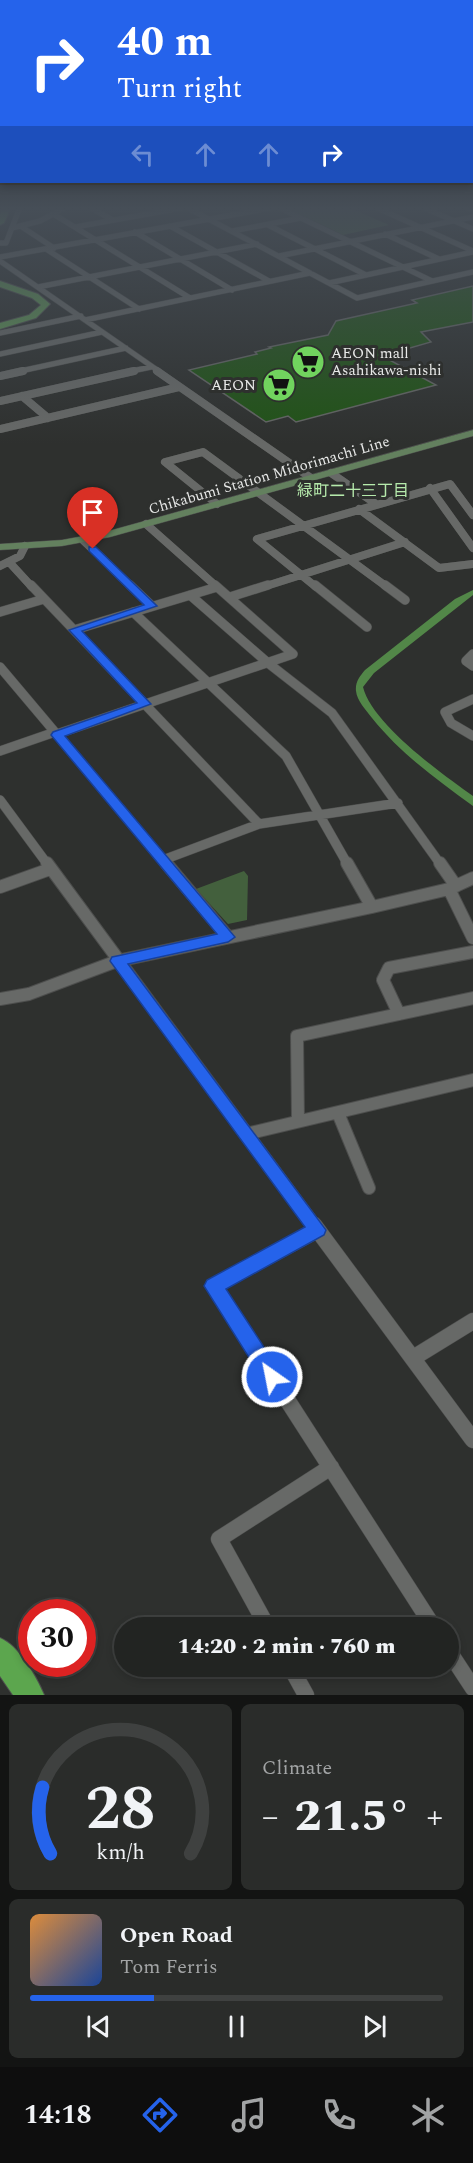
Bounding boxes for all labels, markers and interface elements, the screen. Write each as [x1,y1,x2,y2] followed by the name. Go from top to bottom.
[117,11,212,74] text: 40 m
[18,24,96,102] icon: right
[117,68,242,110] text: Turn right
[126,138,159,171] icon: left
[189,138,222,171] icon: ahead
[252,138,285,171] icon: ahead
[315,138,348,171] icon: right
[331,342,442,382] place label: AEON mall Asahikawa-nishi
[290,344,326,380] supermarket icon: AEON mall Asahikawa-nishi
[261,367,297,403] supermarket icon: AEON
[211,374,256,397] place label: AEON
[146,430,392,521] street label: Chikabumi Station Midorimachi Line
[297,479,409,503] district label: 緑町二十三丁目
[67,487,118,549] pin
[76,496,109,529] icon: arrive
[240,1345,304,1409] position arrow
[18,1599,96,1677] speed limit sign: 30
[177,1630,396,1663] text: 14:20 · 2 min · 760 m
[262,1753,332,1783] text: Climate
[85,1762,156,1857] text: 28
[294,1782,411,1851] text: 21.5°
[262,1792,279,1842] text: −
[426,1792,443,1842] text: +
[96,1836,145,1869] text: km/h
[120,1919,233,1952] text: Open Road
[120,1952,218,1982] text: Tom Ferris
[82,2010,115,2043] icon: previous
[220,2010,253,2043] icon: pause
[358,2010,391,2043] icon: next
[24,2094,92,2136] text: 14:18
[139,2094,181,2136] icon: directions
[228,2094,270,2136] icon: music
[318,2094,360,2136] icon: phone
[407,2094,449,2136] icon: climate

